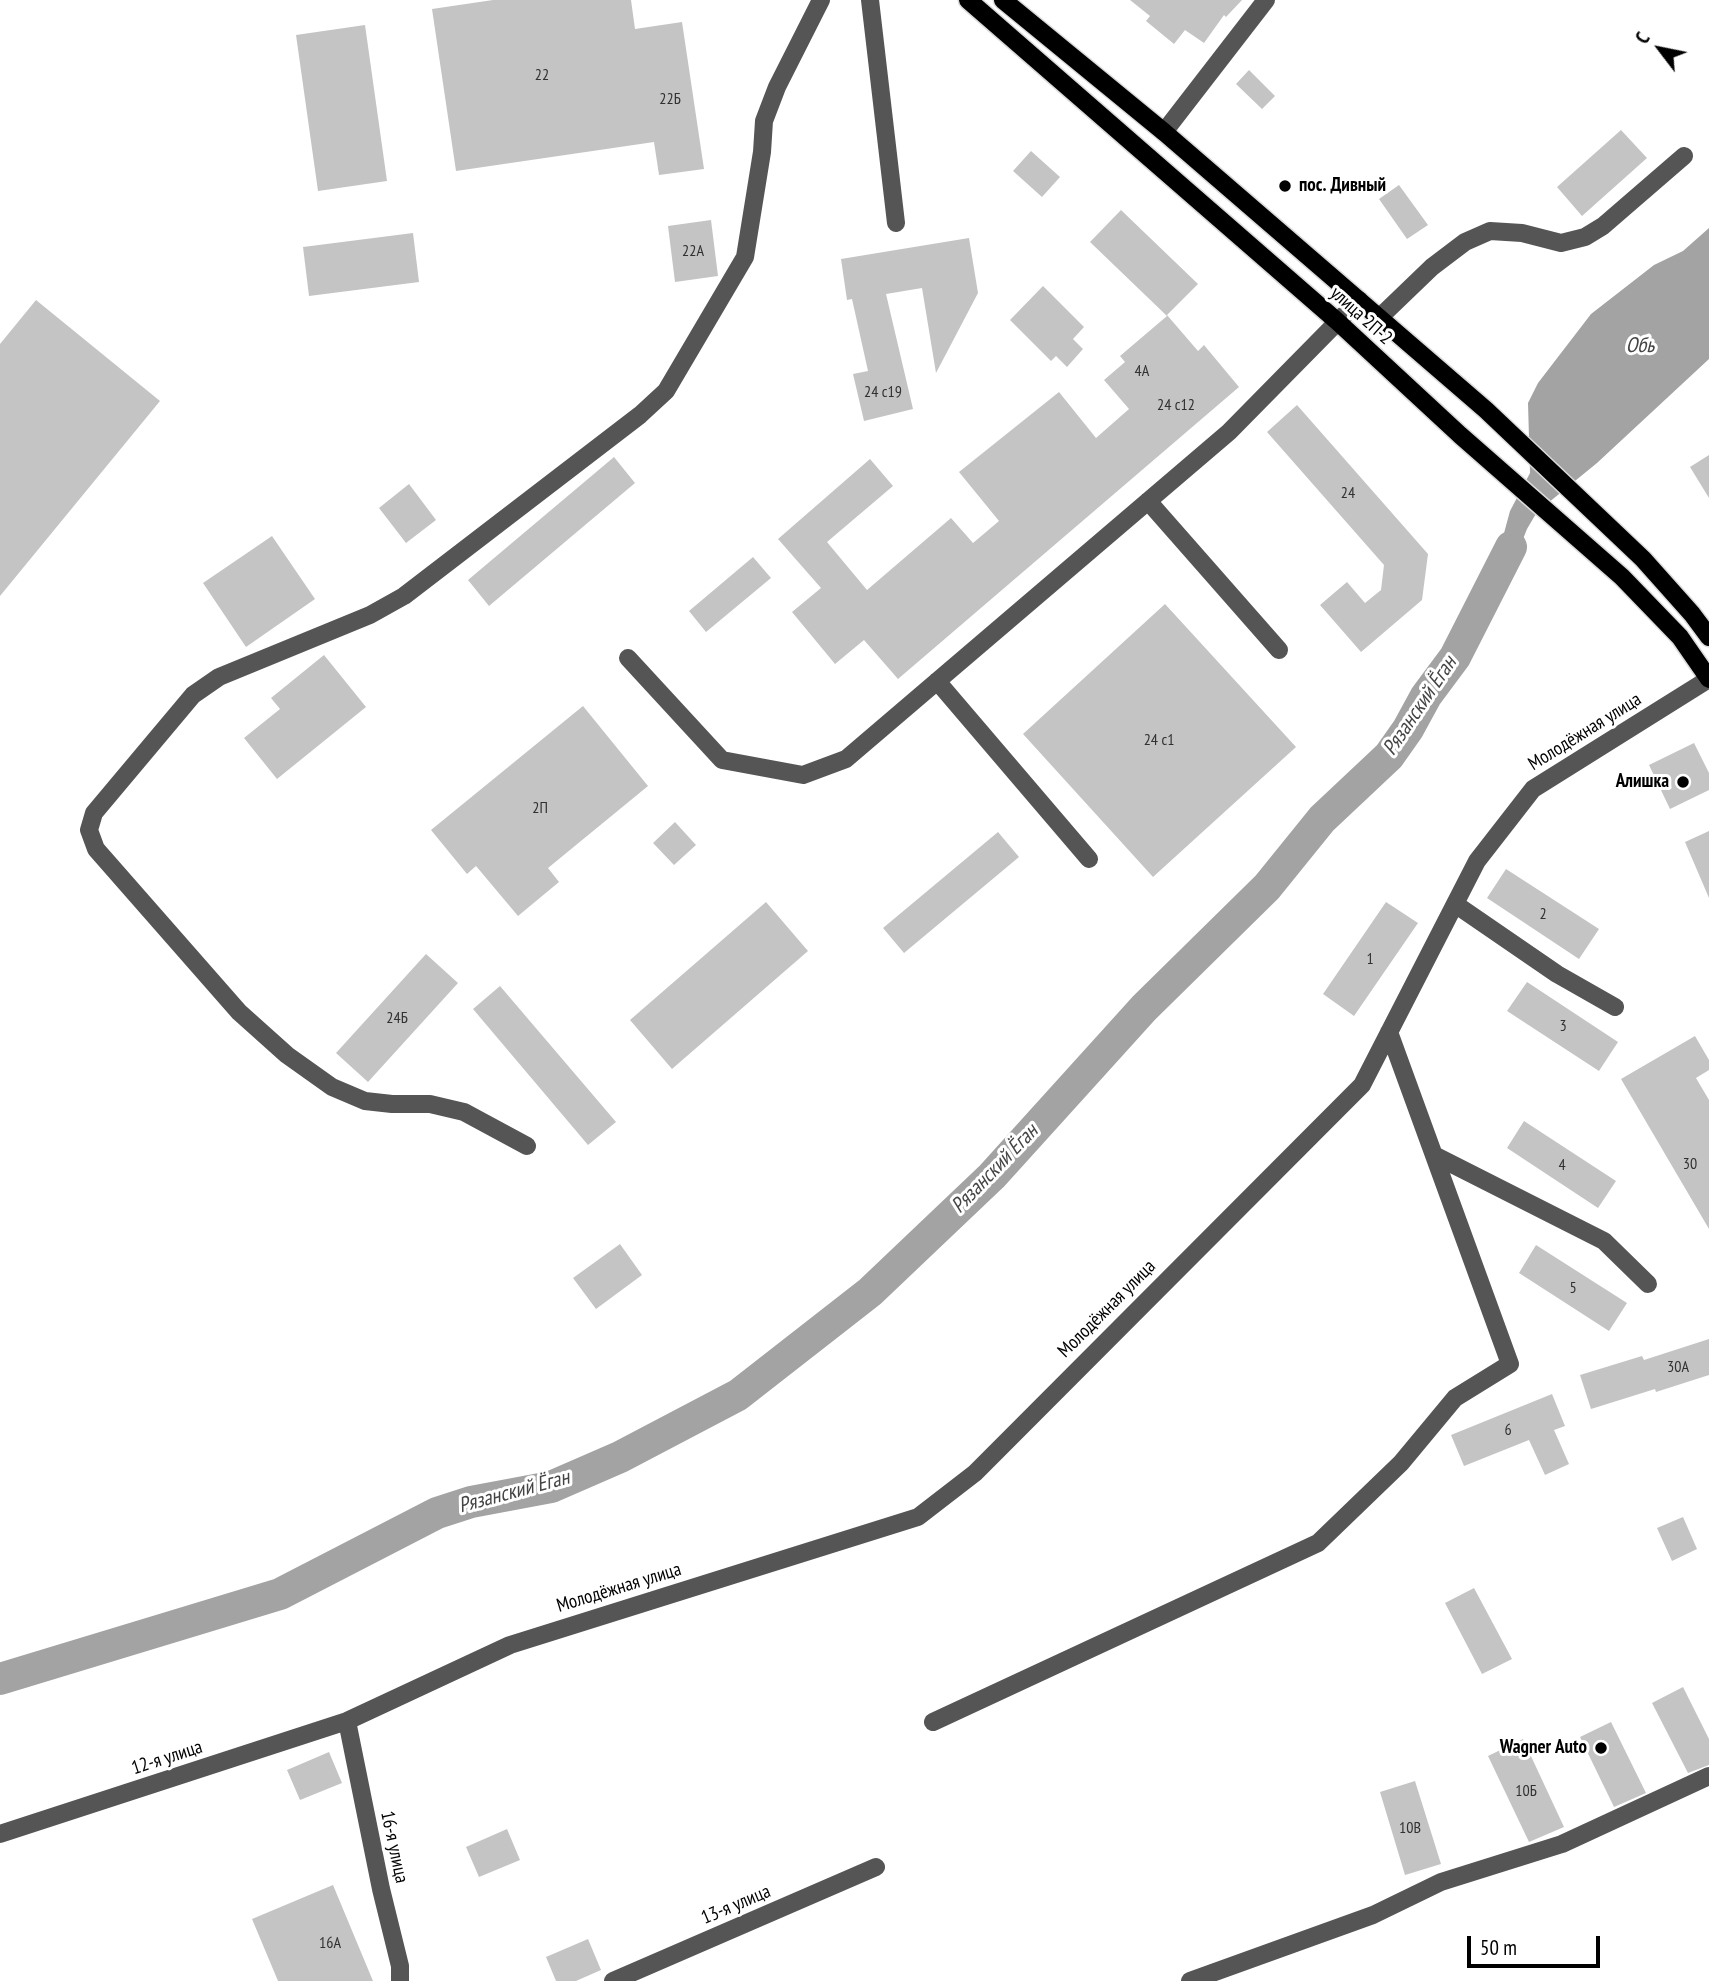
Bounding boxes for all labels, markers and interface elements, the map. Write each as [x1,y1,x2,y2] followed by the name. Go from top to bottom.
[1625,14,1695,84] north arrow
[1630,28,1655,48] text: С
[535,65,549,85] house number: 22
[659,89,681,109] house number: 22Б
[1299,175,1386,197] place label: пос. Дивный
[1277,178,1293,194] marker: пос. Дивный
[682,241,704,261] house number: 22А
[1325,282,1397,350] street label: улица 2П-2
[1626,333,1654,359] water label: Обь
[1135,361,1149,381] house number: 4А
[864,382,902,402] house number: 24 с19
[1157,395,1195,415] house number: 24 с12
[1341,483,1355,503] house number: 24
[1378,652,1462,760] water label: Рязанский Ёган
[1524,688,1646,776] street label: Молодёжная улица
[1144,730,1174,750] house number: 24 с1
[1616,771,1669,793] place label: Алишка
[1675,774,1691,790] marker: Алишка
[532,798,548,818] house number: 2П
[1539,904,1547,924] house number: 2
[1366,949,1374,969] house number: 1
[386,1008,408,1028] house number: 24Б
[1559,1016,1567,1036] house number: 3
[946,1119,1044,1219] water label: Рязанский Ёган
[1683,1154,1697,1174] house number: 30
[1558,1155,1566,1175] house number: 4
[1053,1255,1161,1363] street label: Молодёжная улица
[1569,1278,1577,1298] house number: 5
[1667,1357,1689,1377] house number: 30А
[1504,1420,1512,1440] house number: 6
[456,1465,572,1519] water label: Рязанский Ёган
[554,1558,684,1618] street label: Молодёжная улица
[129,1736,205,1780] street label: 12-я улица
[1500,1737,1587,1759] place label: Wagner Auto
[1593,1740,1609,1756] marker: Wagner Auto
[1515,1781,1537,1801] house number: 10Б
[375,1809,413,1885] street label: 16-я улица
[1399,1818,1421,1838] house number: 10В
[698,1880,774,1930] street label: 13-я улица
[1471,1922,1604,1966] scale bar
[319,1933,341,1953] house number: 16А
[1480,1934,1517,1961] text: 50 m

